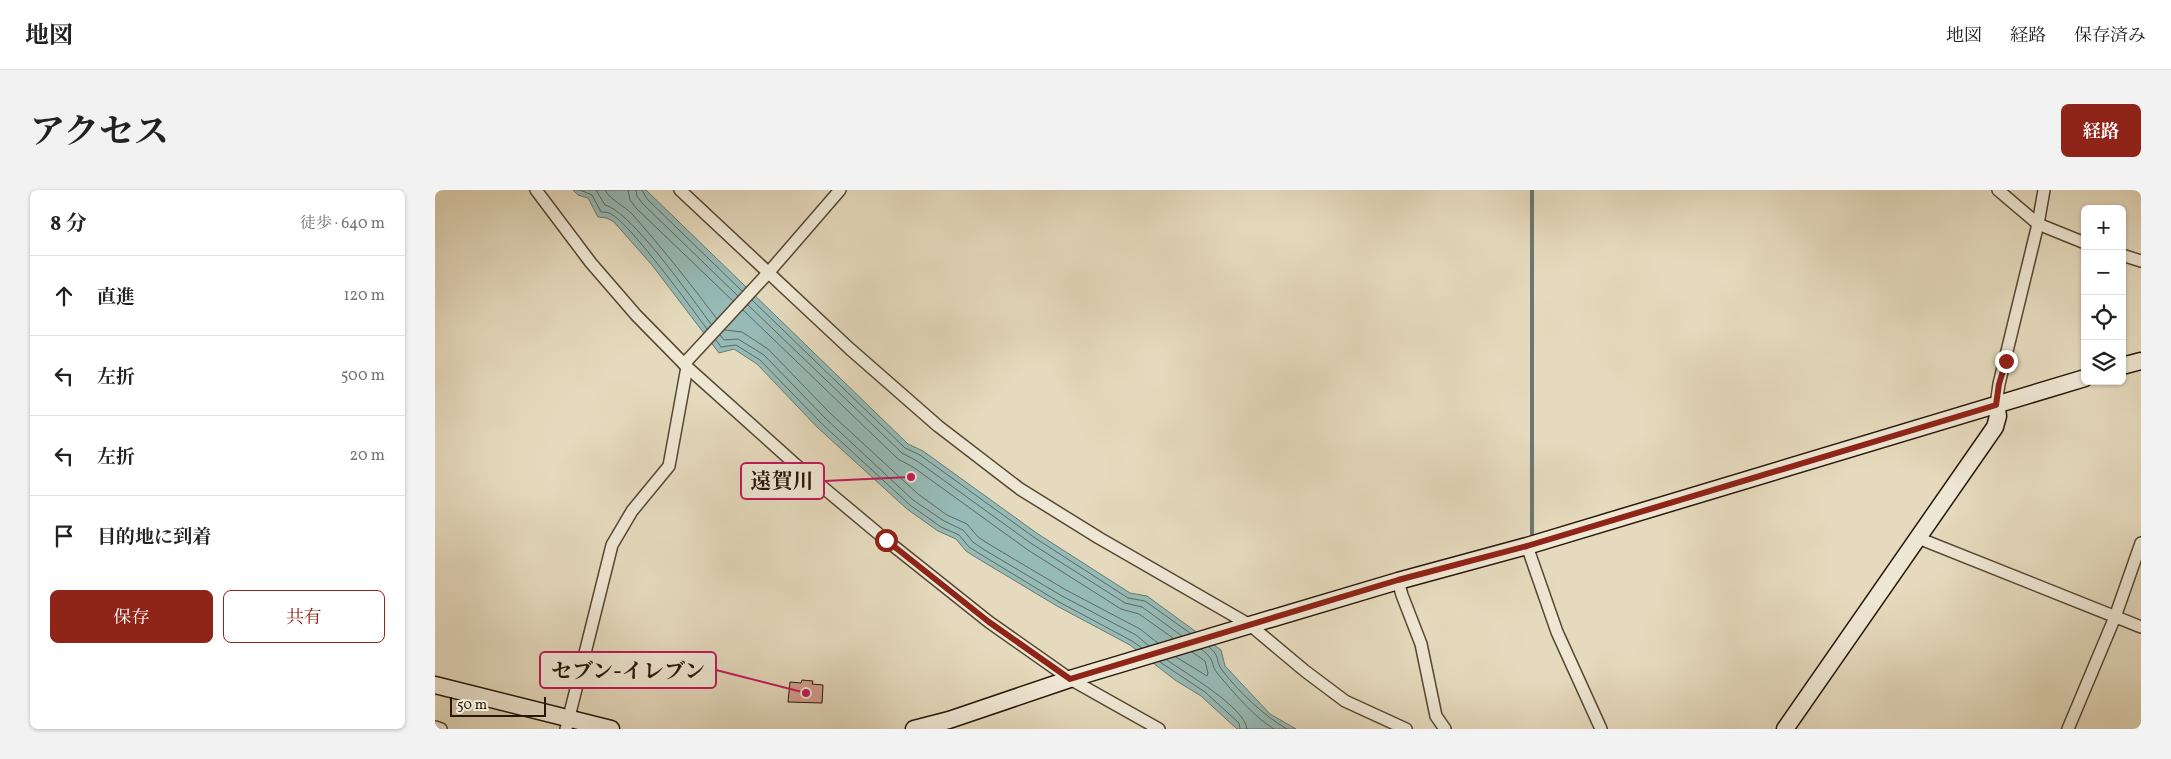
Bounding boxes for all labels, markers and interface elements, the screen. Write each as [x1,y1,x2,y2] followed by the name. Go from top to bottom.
[25,20,73,54] text: 地図
[1946,24,1982,49] text: 地図
[2010,24,2046,49] text: 経路
[2074,24,2146,49] text: 保存済み
[2061,104,2141,157] button: 経路
[30,110,169,158] text: アクセス
[2081,205,2126,385] map controls
[2081,205,2126,250] button: +
[50,210,87,239] text: 8 分
[300,213,385,235] text: 徒歩 · 640 m
[2081,250,2126,295] button: −
[50,282,78,310] icon: ahead
[97,285,135,311] text: 直進
[343,285,385,307] text: 120 m
[2081,295,2126,340] button: locate
[2081,340,2126,385] button: layers
[1995,350,2018,373] route end
[50,362,78,390] icon: left
[97,365,135,391] text: 左折
[341,365,385,387] text: 500 m
[50,442,78,470] icon: left
[97,445,135,471] text: 左折
[350,445,385,467] text: 20 m
[741,463,824,499] callout: 遠賀川
[751,468,814,497] text: 遠賀川
[50,522,78,550] icon: arrive
[97,525,211,551] text: 目的地に到着
[875,529,898,552] route start
[50,590,213,643] button: 保存
[223,590,385,643] button: 共有
[540,652,716,688] callout: セブン-イレブン
[551,658,705,687] text: セブン-イレブン
[450,694,546,717] scale bar
[457,696,487,715] text: 50 m

